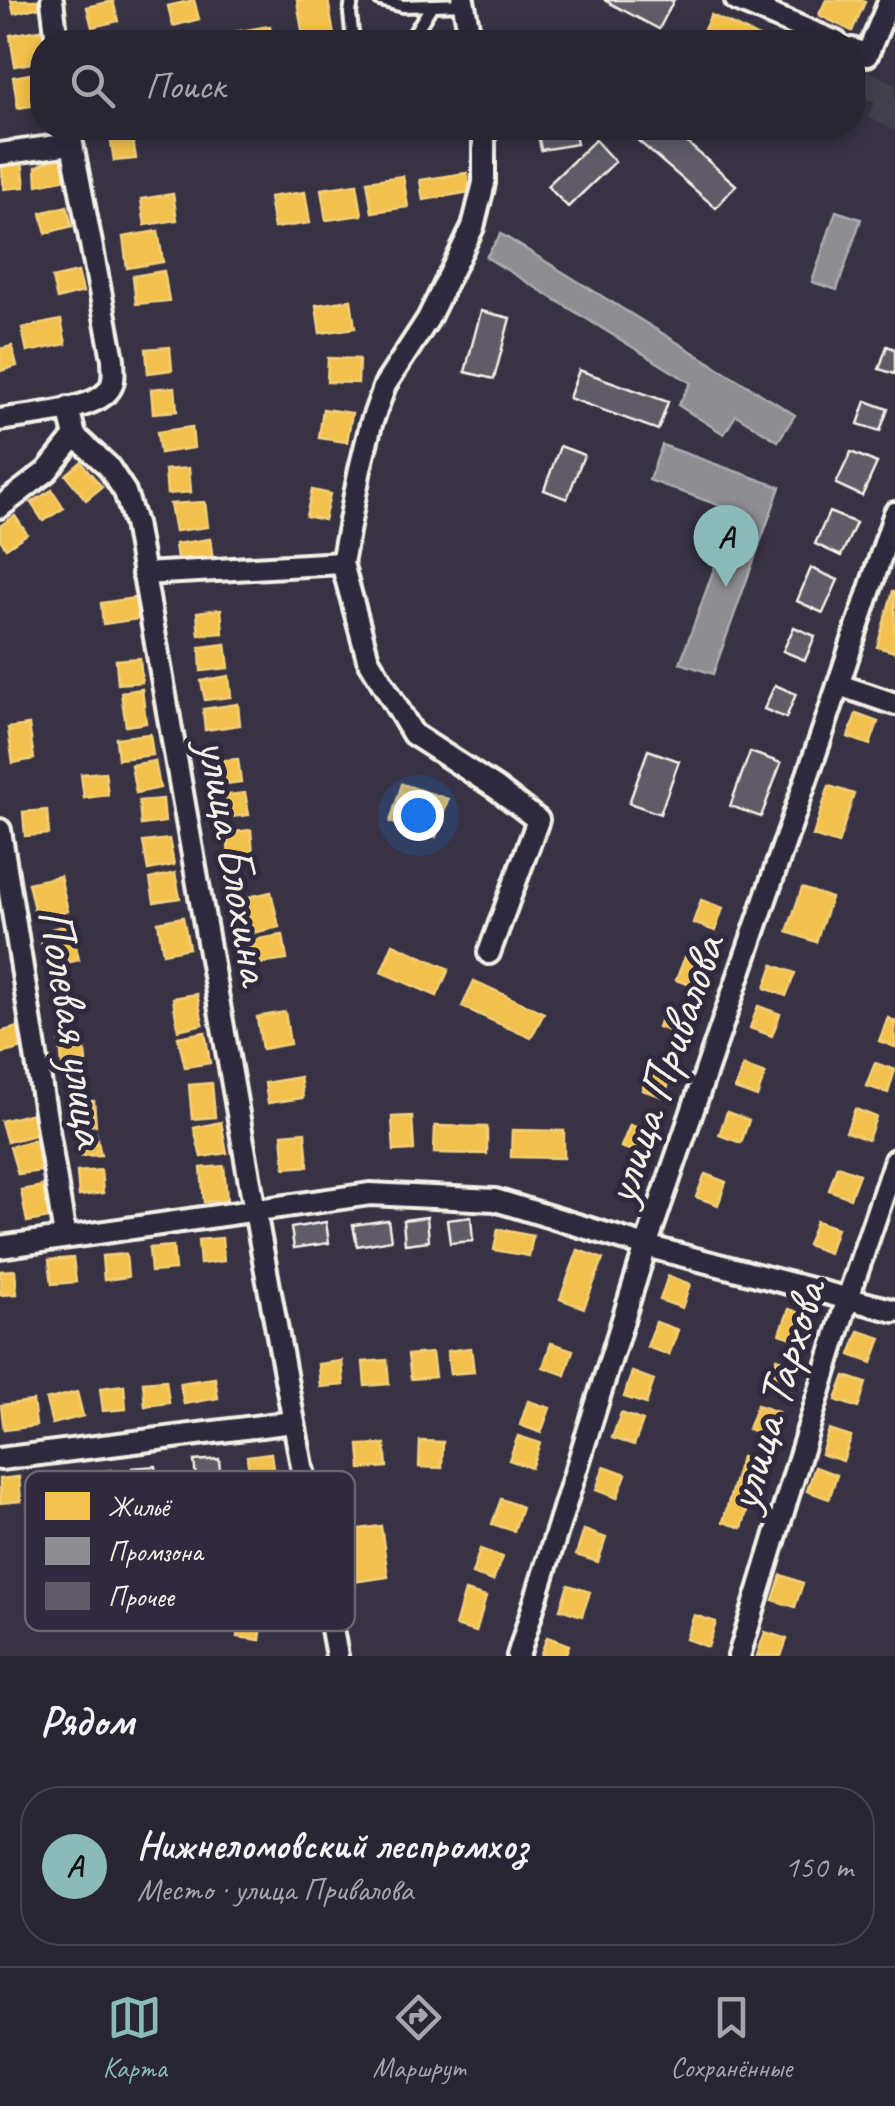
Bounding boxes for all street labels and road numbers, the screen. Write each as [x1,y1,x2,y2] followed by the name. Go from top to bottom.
[183,731,289,993] street label: улица Блохина
[24,904,124,1154] street label: Полевая улица
[587,924,740,1215] street label: улица Привалова
[710,1269,842,1521] street label: улица Тархова

